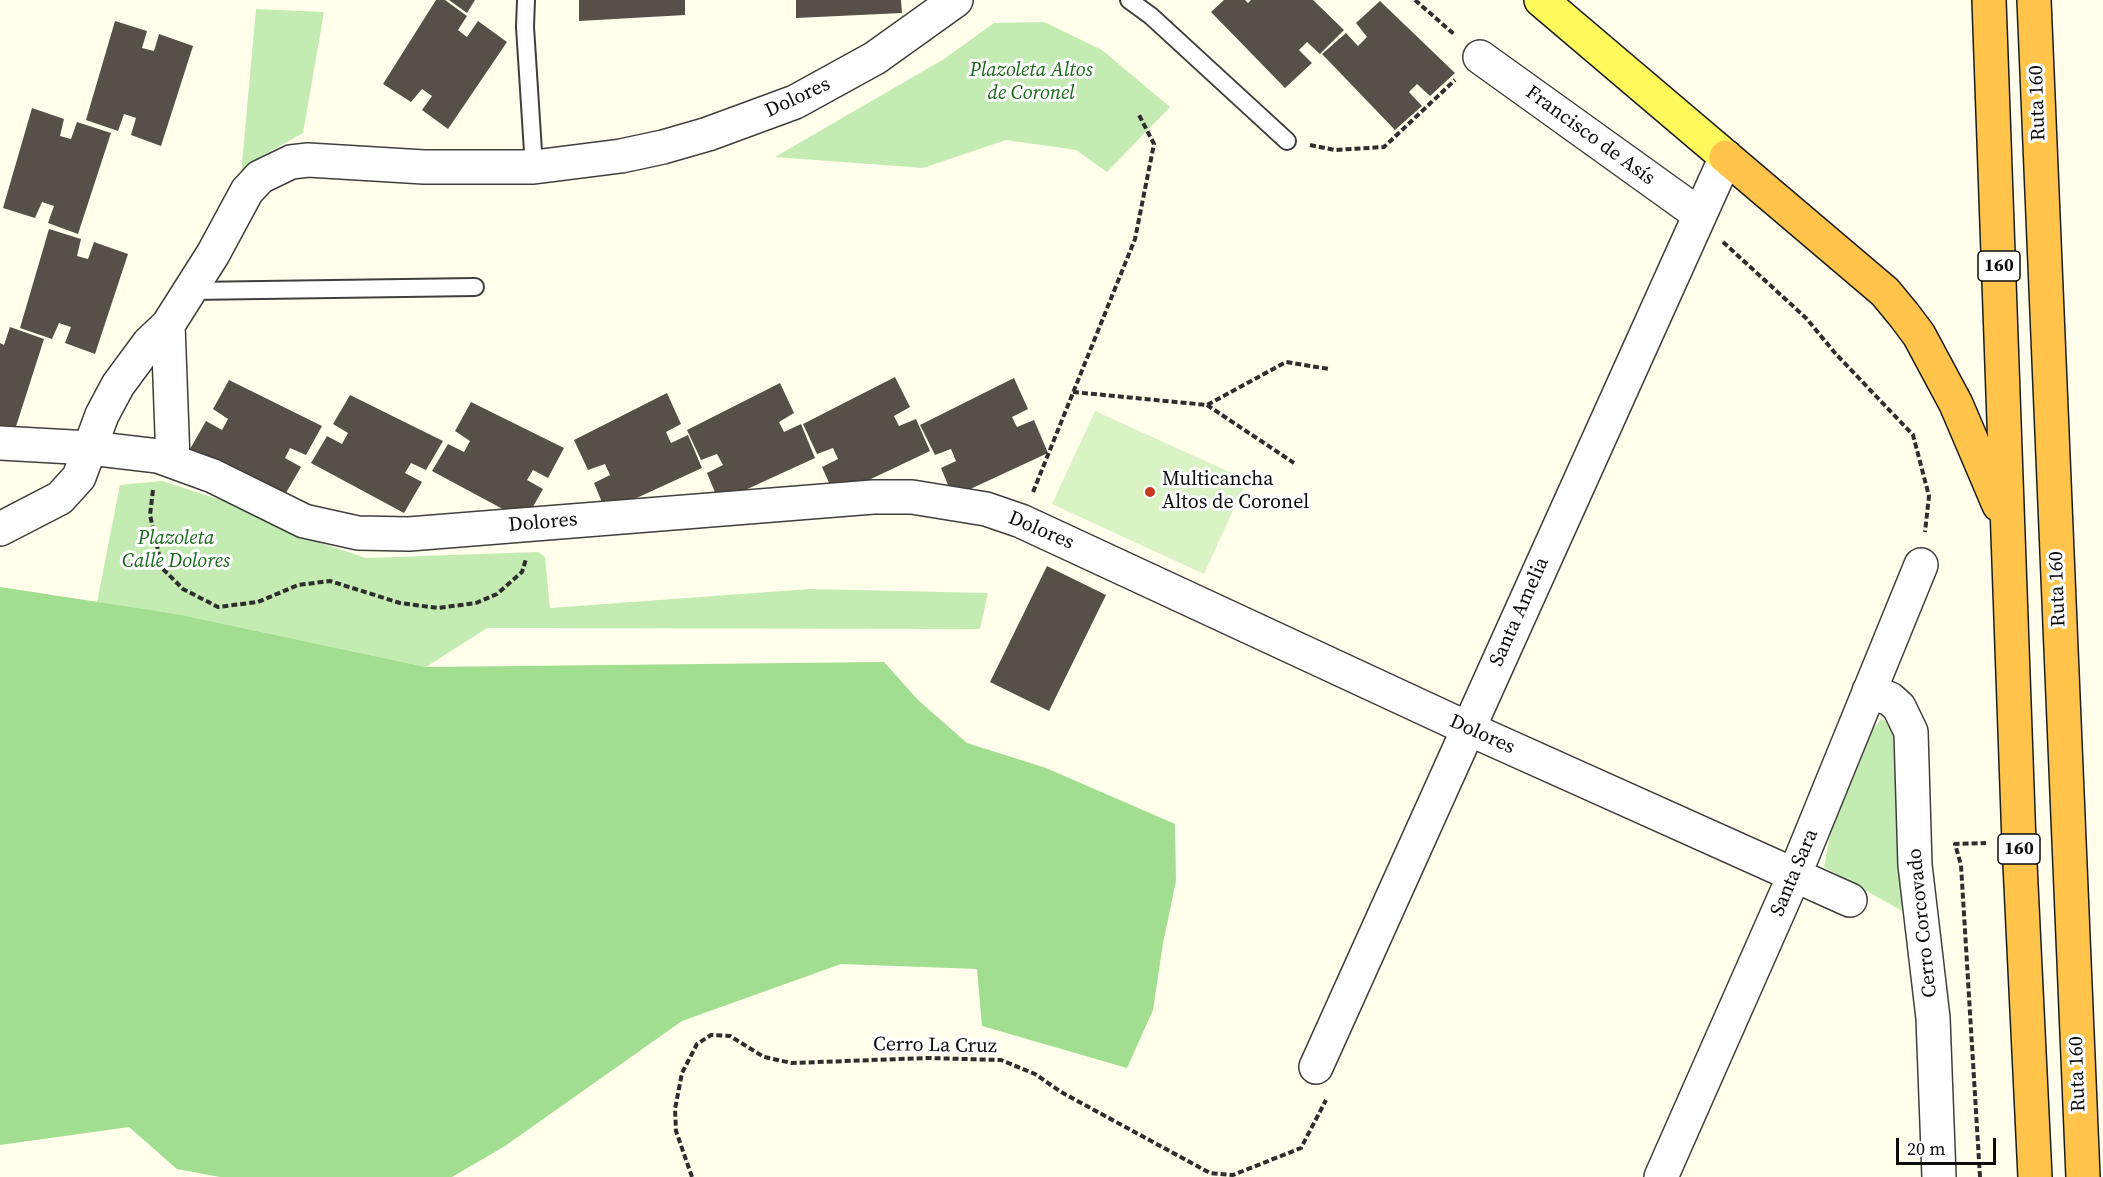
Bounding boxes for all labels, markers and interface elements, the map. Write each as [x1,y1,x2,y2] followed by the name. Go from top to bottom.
[969,59,1093,106] park label: Plazoleta Altos de Coronel
[2025,65,2051,141] street label: Ruta 160
[762,73,834,123] street label: Dolores
[1521,81,1659,191] street label: Francisco de Asís
[1978,251,2020,281] road number: 160
[1162,468,1309,515] place label: Multicancha Altos de Coronel
[1143,485,1157,499] marker: Multicancha Altos de Coronel
[1005,506,1077,556] street label: Dolores
[508,508,578,538] street label: Dolores
[122,527,230,574] park label: Plazoleta Calle Dolores
[2045,551,2071,627] street label: Ruta 160
[1485,554,1555,670] street label: Santa Amelia
[1446,710,1518,760] street label: Dolores
[1766,826,1824,920] street label: Santa Sara
[1998,834,2040,864] road number: 160
[1903,847,1943,999] street label: Cerro Corcovado
[873,1033,997,1059] street label: Cerro La Cruz
[2065,1036,2091,1112] street label: Ruta 160
[1899,1126,2000,1164] scale bar
[1907,1136,1945,1161] text: 20 m

